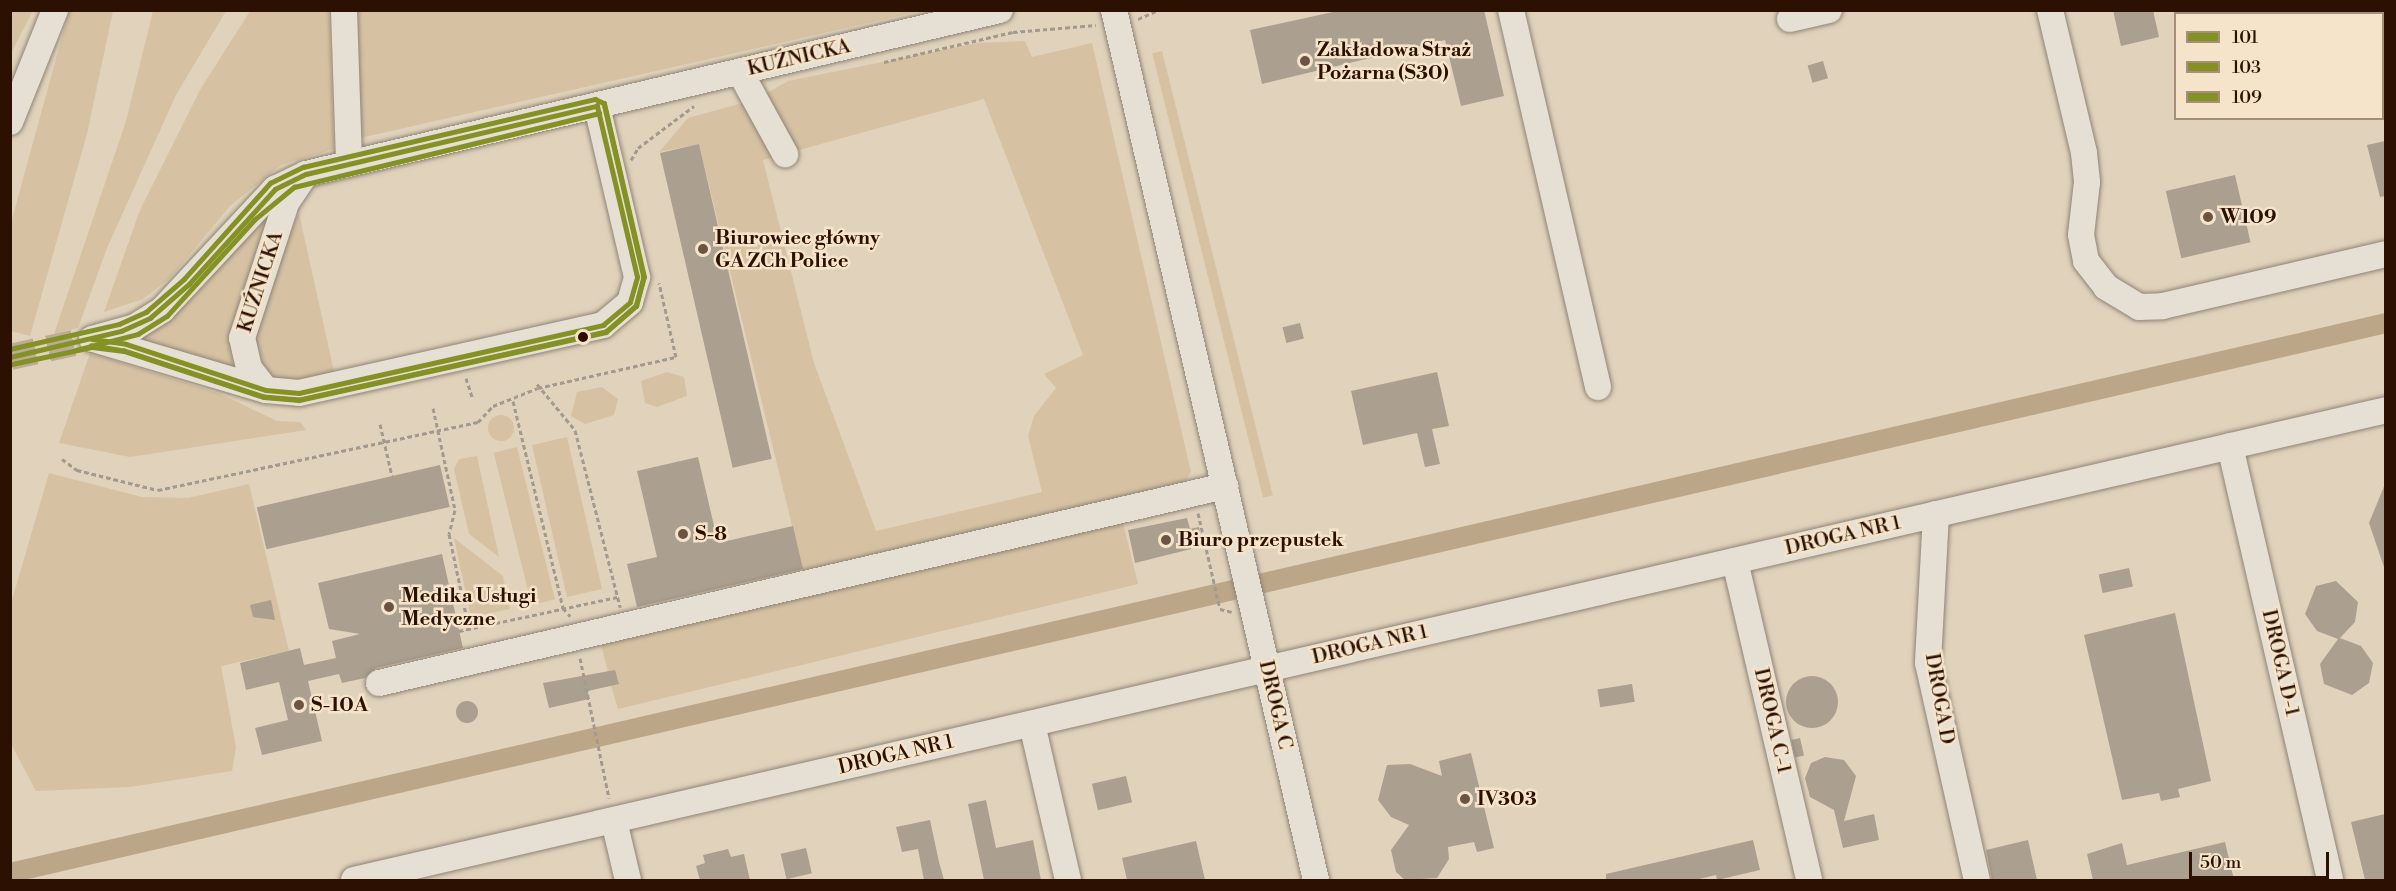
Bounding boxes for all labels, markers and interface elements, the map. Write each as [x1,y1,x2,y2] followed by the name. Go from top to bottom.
[2174,12,2384,120] legend
[2232,26,2258,49] text: 101
[745,34,853,82] street label: KUŹNICKA
[1317,38,1471,85] place label: Zakładowa Straż Pożarna (S30)
[1298,54,1312,68] marker: Zakładowa Straż Pożarna (S30)
[2232,56,2261,79] text: 103
[2232,86,2262,109] text: 109
[2220,205,2276,229] place label: W109
[2201,210,2215,224] marker: W109
[715,226,880,273] place label: Biurowiec główny GA ZCh Police
[233,228,289,336] street label: KUŹNICKA
[696,242,710,256] marker: Biurowiec główny GA ZCh Police
[577,331,589,343] unlabelled marker
[1783,511,1903,561] street label: DROGA NR 1
[695,522,727,546] place label: S-8
[676,527,690,541] marker: S-8
[1178,528,1344,552] place label: Biuro przepustek
[1159,533,1173,547] marker: Biuro przepustek
[401,584,536,631] place label: Medika Usługi Medyczne
[382,600,396,614] marker: Medika Usługi Medyczne
[2256,607,2304,719] street label: DROGA D-1
[1310,620,1430,670] street label: DROGA NR 1
[1919,652,1959,746] street label: DROGA D
[1253,658,1297,752] street label: DROGA C
[1748,666,1796,776] street label: DROGA C-1
[311,693,368,717] place label: S-10A
[292,698,306,712] marker: S-10A
[836,730,956,780] street label: DROGA NR 1
[1477,787,1537,811] place label: IV303
[1458,792,1472,806] marker: IV303
[2192,840,2332,878] scale bar
[2200,851,2241,874] text: 50 m

